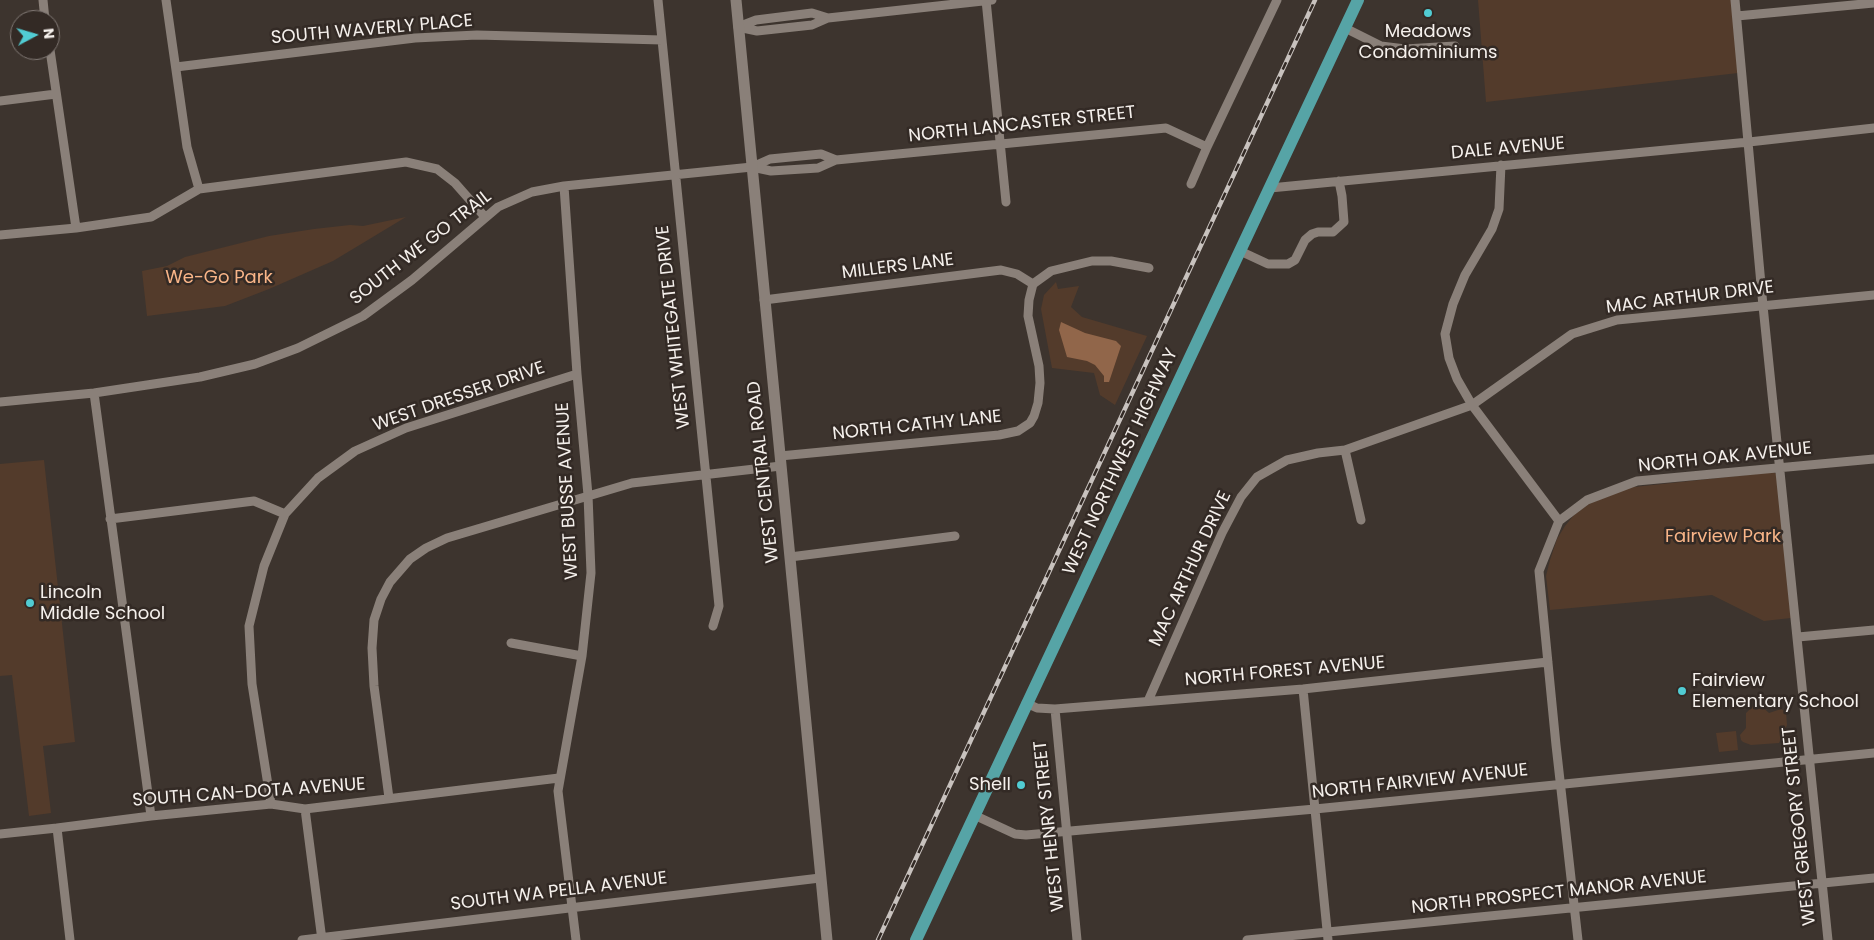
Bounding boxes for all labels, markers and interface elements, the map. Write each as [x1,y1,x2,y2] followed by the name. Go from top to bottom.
[1422,7,1434,19] marker: Meadows Condominiums
[10,10,60,60] north arrow
[270,10,474,50] street label: SOUTH WAVERLY PLACE
[1359,21,1497,64] place label: Meadows Condominiums
[38,27,59,40] text: N
[907,102,1137,148] street label: NORTH LANCASTER STREET
[1450,133,1566,165] street label: DALE AVENUE
[346,186,496,310] street label: SOUTH WE GO TRAIL
[653,224,695,430] street label: WEST WHITEGATE DRIVE
[841,249,955,285] street label: MILLERS LANE
[165,267,273,289] park label: We-Go Park
[1605,277,1775,319] street label: MAC ARTHUR DRIVE
[1059,345,1183,579] street label: WEST NORTHWEST HIGHWAY
[370,357,548,437] street label: WEST DRESSER DRIVE
[744,380,784,564] street label: WEST CENTRAL ROAD
[553,402,583,580] street label: WEST BUSSE AVENUE
[831,406,1003,446] street label: NORTH CATHY LANE
[1637,438,1813,478] street label: NORTH OAK AVENUE
[1146,488,1236,650] street label: MAC ARTHUR DRIVE
[1665,526,1781,548] park label: Fairview Park
[40,582,165,624] place label: Lincoln Middle School
[24,597,36,609] marker: Lincoln Middle School
[1184,652,1386,692] street label: NORTH FOREST AVENUE
[1692,670,1859,712] place label: Fairview Elementary School
[1676,685,1688,697] marker: Fairview Elementary School
[1779,725,1821,927] street label: WEST GREGORY STREET
[1030,739,1070,913] street label: WEST HENRY STREET
[1311,760,1529,804] street label: NORTH FAIRVIEW AVENUE
[132,774,366,812] street label: SOUTH CAN-DOTA AVENUE
[969,774,1011,796] place label: Shell
[1015,779,1027,791] marker: Shell
[1410,867,1708,919] street label: NORTH PROSPECT MANOR AVENUE
[449,868,669,916] street label: SOUTH WA PELLA AVENUE

